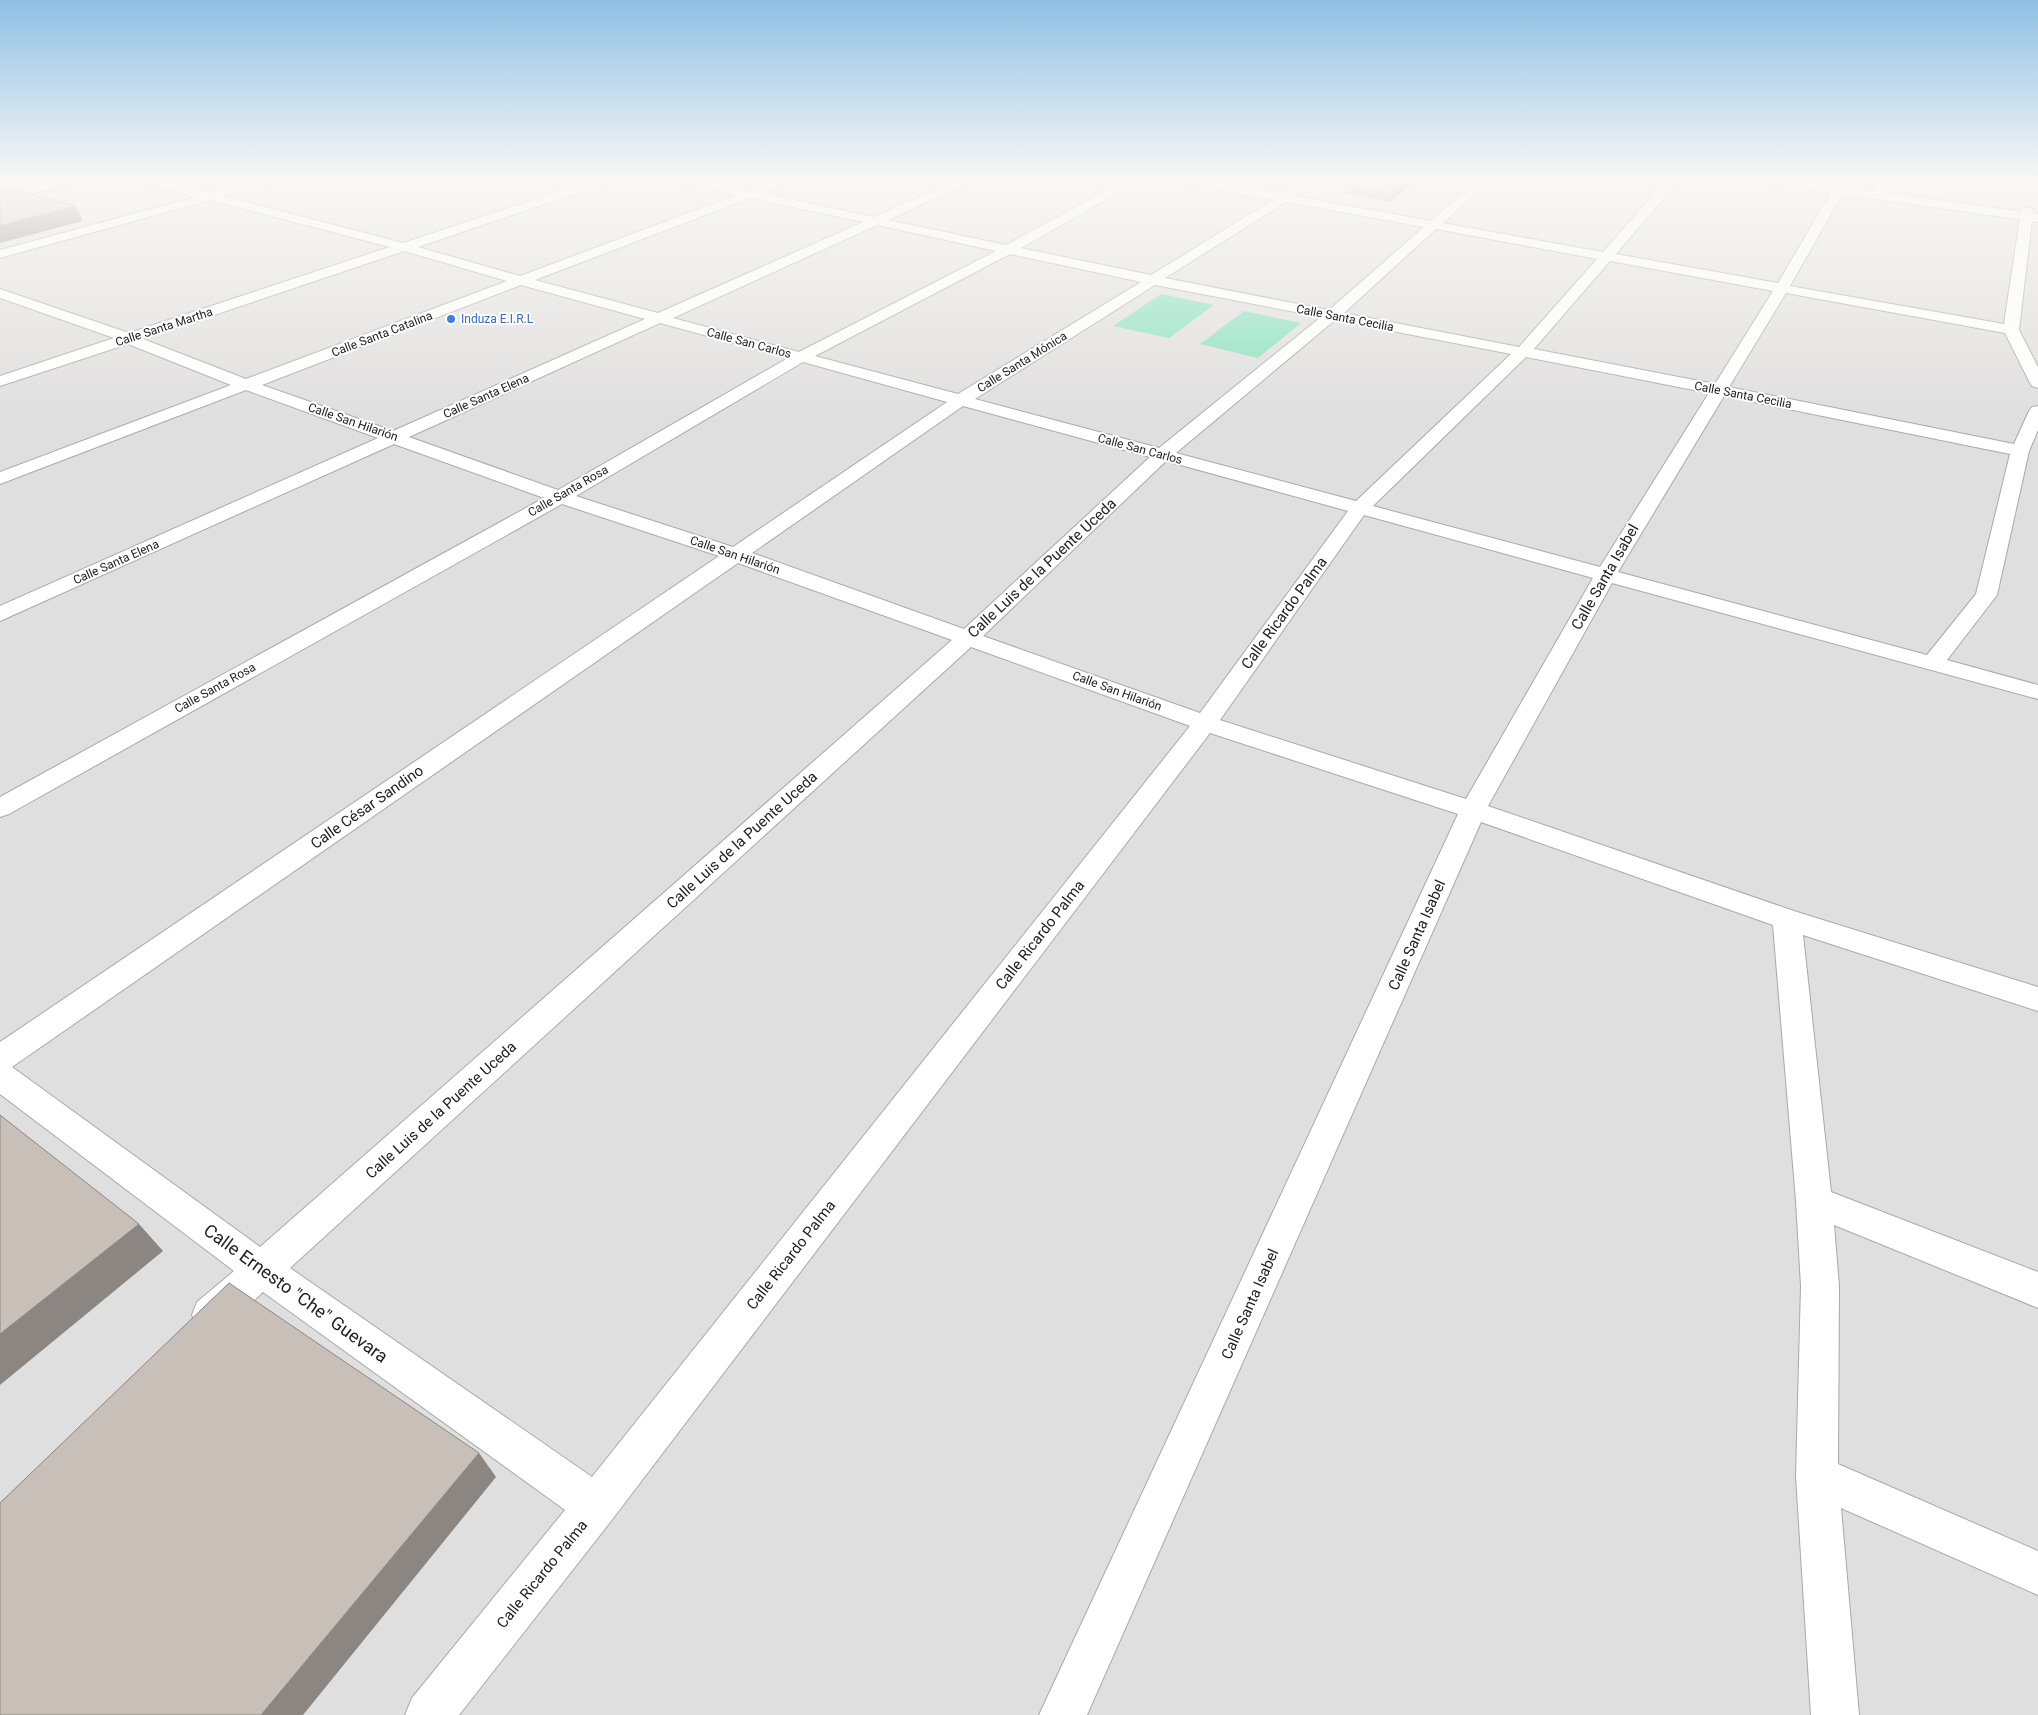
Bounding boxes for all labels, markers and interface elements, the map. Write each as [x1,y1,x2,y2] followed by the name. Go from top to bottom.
[1295,302,1395,334] street label: Calle Santa Cecilia
[113,305,215,349] street label: Calle Santa Martha
[330,308,434,360] street label: Calle Santa Catalina
[461,312,534,326] place label: Induza E.I.R.L
[445,313,457,325] marker: Induza E.I.R.L
[705,325,793,361] street label: Calle San Carlos
[975,329,1069,395] street label: Calle Santa Mónica
[441,371,531,421] street label: Calle Santa Elena
[1693,379,1793,411] street label: Calle Santa Cecilia
[306,400,400,444] street label: Calle San Hilarión
[1096,431,1184,467] street label: Calle San Carlos
[525,462,611,520] street label: Calle Santa Rosa
[964,494,1120,642] street label: Calle Luis de la Puente Uceda
[1567,521,1643,633] street label: Calle Santa Isabel
[688,533,782,577] street label: Calle San Hilarión
[71,537,161,587] street label: Calle Santa Elena
[1237,554,1331,672] street label: Calle Ricardo Palma
[172,660,258,716] street label: Calle Santa Rosa
[1070,668,1164,714] street label: Calle San Hilarión
[307,761,427,853] street label: Calle César Sandino
[663,768,821,912] street label: Calle Luis de la Puente Uceda
[992,877,1088,993] street label: Calle Ricardo Palma
[1385,877,1449,993] street label: Calle Santa Isabel
[362,1038,520,1182] street label: Calle Luis de la Puente Uceda
[743,1197,839,1313] street label: Calle Ricardo Palma
[200,1219,392,1367] street label: Calle Ernesto "Che" Guevara
[1218,1246,1282,1362] street label: Calle Santa Isabel
[493,1516,591,1632] street label: Calle Ricardo Palma

